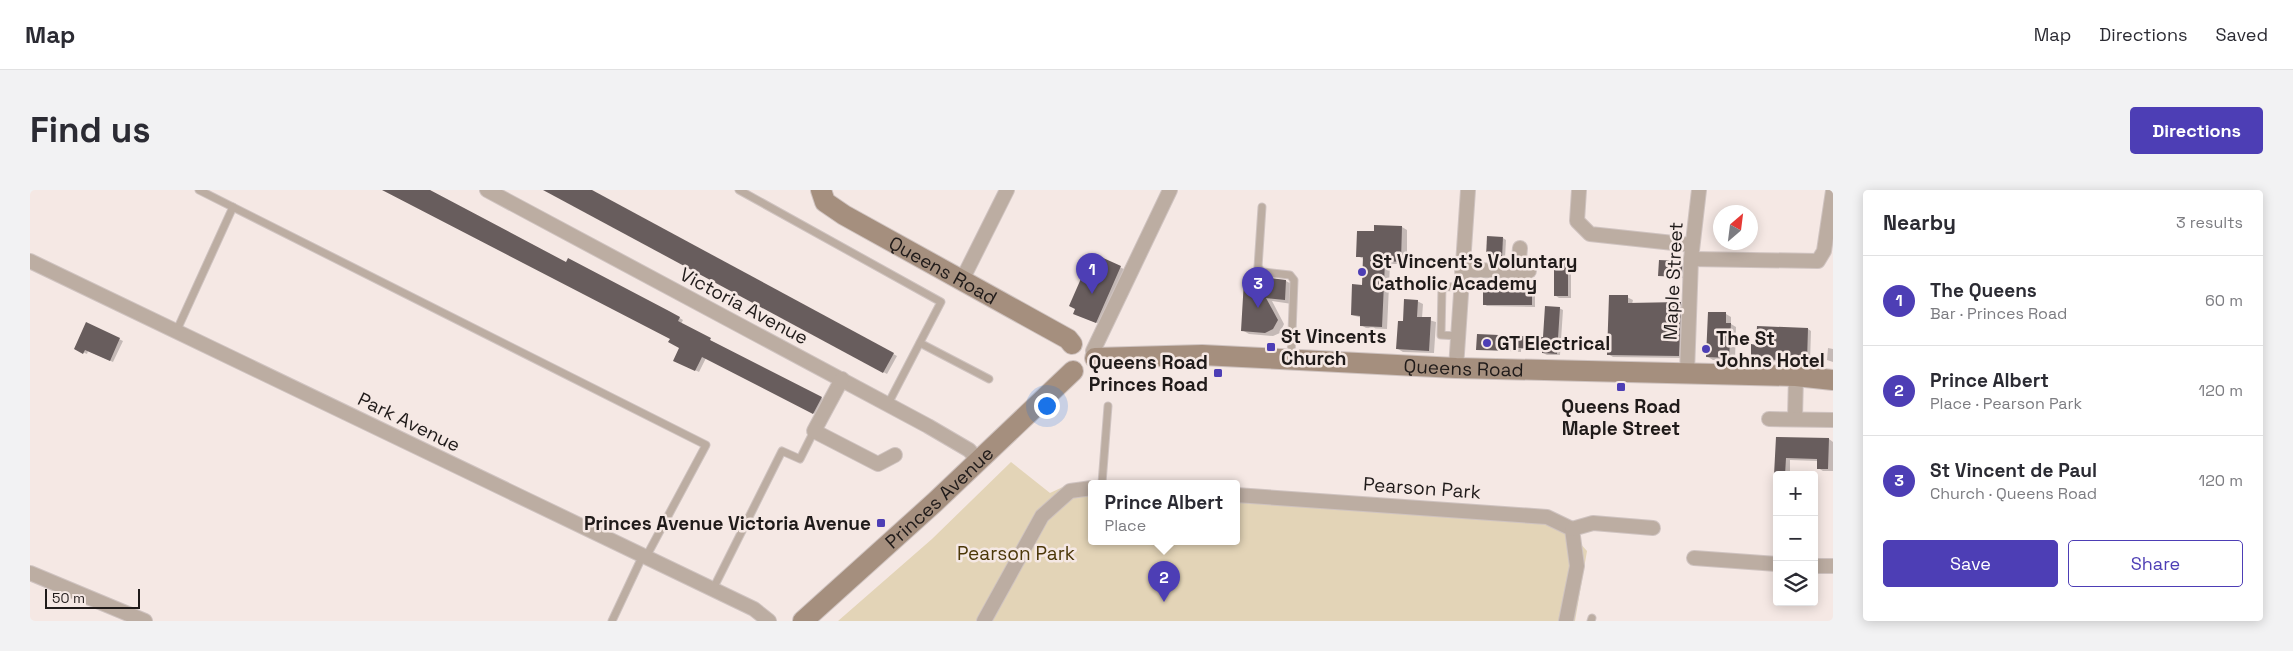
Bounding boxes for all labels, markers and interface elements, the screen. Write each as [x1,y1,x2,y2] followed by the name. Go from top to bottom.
[25,19,75,50] text: Map
[2034,23,2071,46] text: Map
[2099,23,2188,46] text: Directions
[2216,23,2268,46] text: Saved
[2130,107,2263,154] button: Directions
[30,108,151,152] text: Find us
[1713,205,1758,250] north arrow
[1883,209,1956,236] text: Nearby
[2176,212,2243,233] text: 3 results
[1657,221,1689,341] street label: Maple Street
[885,230,1002,310] street label: Queens Road
[1372,249,1578,296] place label: St Vincent's Voluntary Catholic Academy
[1076,253,1108,294] pin: 1
[675,262,813,350] street label: Victoria Avenue
[1356,266,1368,278] marker: St Vincent's Voluntary Catholic Academy
[1242,267,1274,308] pin: 3
[1930,278,2037,303] text: The Queens
[1895,290,1903,311] text: 1
[2205,290,2243,311] text: 60 m
[1930,303,2067,324] text: Bar · Princes Road
[1281,324,1386,371] place label: St Vincents Church
[1716,326,1825,373] place label: The St Johns Hotel
[1497,331,1610,356] place label: GT Electrical
[1481,337,1493,349] marker: GT Electrical
[1265,341,1277,353] marker: St Vincents Church
[1700,343,1712,355] marker: The St Johns Hotel
[1088,350,1208,397] place label: Queens Road Princes Road
[1403,353,1524,382] street label: Queens Road
[1212,367,1224,379] marker: Queens Road Princes Road
[1930,368,2049,393] text: Prince Albert
[1894,380,1904,401] text: 2
[2199,380,2243,401] text: 120 m
[1615,381,1627,393] marker: Queens Road Maple Street
[354,386,464,458] street label: Park Avenue
[1034,393,1060,419] your location
[1930,393,2082,414] text: Place · Pearson Park
[1561,394,1681,441] place label: Queens Road Maple Street
[880,441,999,554] street label: Princes Avenue
[1930,458,2097,483] text: St Vincent de Paul
[1894,470,1904,491] text: 3
[2199,470,2243,491] text: 120 m
[1362,471,1482,505] street label: Pearson Park
[1773,471,1818,606] map controls
[1773,471,1818,516] button: +
[1088,480,1240,545] popup
[1930,483,2097,504] text: Church · Queens Road
[1105,490,1223,515] text: Prince Albert
[584,511,871,536] place label: Princes Avenue Victoria Avenue
[1105,515,1146,536] text: Place
[1773,516,1818,561] button: −
[875,517,887,529] marker: Princes Avenue Victoria Avenue
[1883,540,2058,587] button: Save
[2068,540,2243,587] button: Share
[957,541,1075,566] park label: Pearson Park
[1148,561,1180,602] pin: 2
[1773,561,1818,606] button: layers
[45,586,140,609] scale bar
[52,589,85,607] text: 50 m

